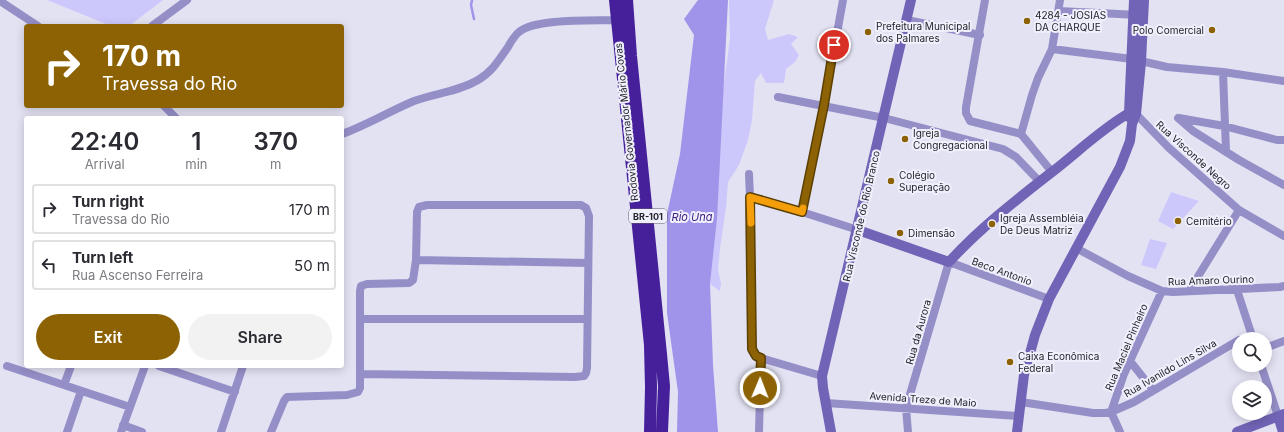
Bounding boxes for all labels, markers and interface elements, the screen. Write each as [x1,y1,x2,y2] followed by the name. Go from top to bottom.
[1035,9,1106,33] place label: 4284 - JOSIAS DA CHARQUE
[1022,16,1032,26] marker: 4284 - JOSIAS DA CHARQUE
[876,20,971,44] place label: Prefeitura Municipal dos Palmares
[1133,24,1204,36] place label: Polo Comercial
[1207,25,1217,35] marker: Polo Comercial
[863,27,873,37] marker: Prefeitura Municipal dos Palmares
[817,28,851,62] pin
[823,34,845,56] icon: arrive
[102,39,181,73] text: 170 m
[36,40,88,92] icon: right
[612,42,640,202] street label: Rodovia Governador Mário Covas
[102,73,237,94] text: Travessa do Rio
[1154,118,1234,192] street label: Rua Visconde Negro
[70,127,139,156] text: 22:40
[191,127,201,156] text: 1
[253,127,298,156] text: 370
[913,127,988,151] place label: Igreja Congregacional
[900,134,910,144] marker: Igreja Congregacional
[840,149,882,283] street label: Rua Visconde do Rio Branco
[85,156,125,172] text: Arrival
[185,156,208,172] text: min
[270,156,281,172] text: m
[899,169,950,193] place label: Colégio Superação
[886,176,896,186] marker: Colégio Superação
[72,192,144,211] text: Turn right
[38,198,60,220] icon: right
[289,200,330,219] text: 170 m
[629,209,667,223] road number: BR-101
[672,210,713,224] water label: Rio Una
[72,211,170,227] text: Travessa do Rio
[1000,212,1084,236] place label: Igreja Assembléia De Deus Matriz
[1186,215,1232,227] place label: Cemitério
[1173,216,1183,226] marker: Cemitério
[987,219,997,229] marker: Igreja Assembléia De Deus Matriz
[908,227,955,239] place label: Dimensão
[895,228,905,238] marker: Dimensão
[72,248,133,267] text: Turn left
[38,254,60,276] icon: left
[970,255,1034,287] street label: Beco Antonio
[294,256,330,275] text: 50 m
[72,267,203,283] text: Rua Ascenso Ferreira
[1168,272,1254,288] street label: Rua Amaro Ourino
[903,298,933,366] street label: Rua da Aurora
[1102,302,1150,392] street label: Rua Maciel Pinheiro
[36,314,180,360] button: Exit
[188,314,332,360] button: Share
[1232,332,1272,420] map controls
[1232,332,1272,372] button: search
[1122,337,1218,399] street label: Rua Ivanildo Lins Silva
[1018,350,1099,374] place label: Caixa Econômica Federal
[1005,357,1015,367] marker: Caixa Econômica Federal
[739,367,781,409] position arrow
[1232,380,1272,420] button: layers
[869,389,977,409] street label: Avenida Treze de Maio

